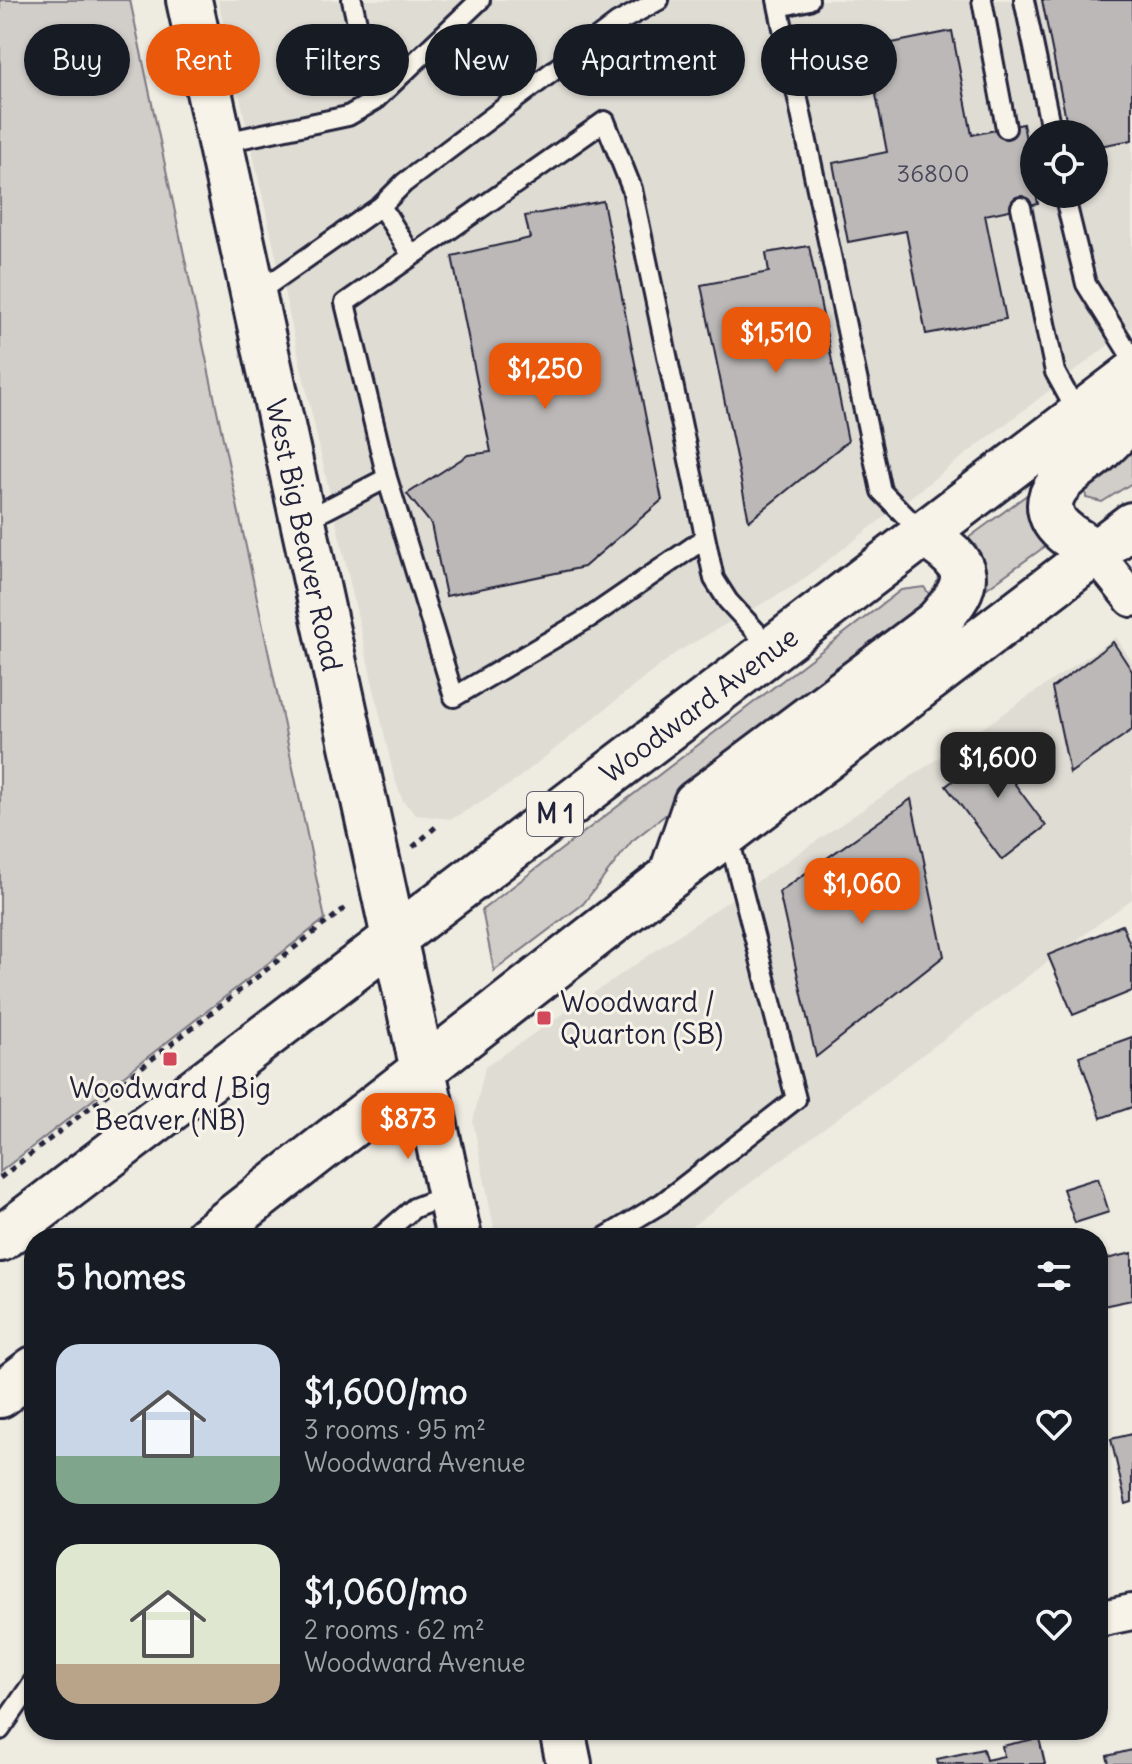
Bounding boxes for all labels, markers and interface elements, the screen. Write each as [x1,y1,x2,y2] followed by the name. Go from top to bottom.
[24,24,130,96] chip: Buy
[146,24,260,96] chip: Rent
[276,24,409,96] chip: Filters
[425,24,537,96] chip: New
[553,24,745,96] chip: Apartment
[761,24,897,96] chip: House
[1020,120,1108,208] map controls
[1020,120,1108,208] button: locate
[897,158,969,188] house number: 36800
[711,307,841,375] pin: $1,510
[740,316,812,349] text: $1,510
[480,343,610,411] pin: $1,250
[507,352,583,385] text: $1,250
[258,396,350,674] street label: West Big Beaver Road
[593,619,805,791] street label: Woodward Avenue
[933,732,1063,800] pin: $1,600
[959,741,1037,774] text: $1,600
[527,792,583,836] road number: M 1
[797,858,927,926] pin: $1,060
[823,867,901,900] text: $1,060
[560,984,723,1052] place label: Woodward / Quarton (SB)
[535,1009,553,1027] marker: Woodward / Quarton (SB)
[161,1050,179,1068] marker: Woodward / Big Beaver (NB)
[69,1070,271,1138] place label: Woodward / Big Beaver (NB)
[361,1093,455,1161] pin: $873
[380,1102,436,1135] text: $873
[1032,1254,1076,1298] icon: filters
[56,1255,186,1298] text: 5 homes
[304,1370,468,1413] text: $1,600/mo
[120,1376,216,1472] icon: home
[1032,1402,1076,1446] icon: heart
[304,1413,486,1446] text: 3 rooms · 95 m²
[304,1446,525,1479] text: Woodward Avenue
[304,1570,468,1613] text: $1,060/mo
[120,1576,216,1672] icon: home
[1032,1602,1076,1646] icon: heart
[304,1613,485,1646] text: 2 rooms · 62 m²
[304,1646,525,1679] text: Woodward Avenue

